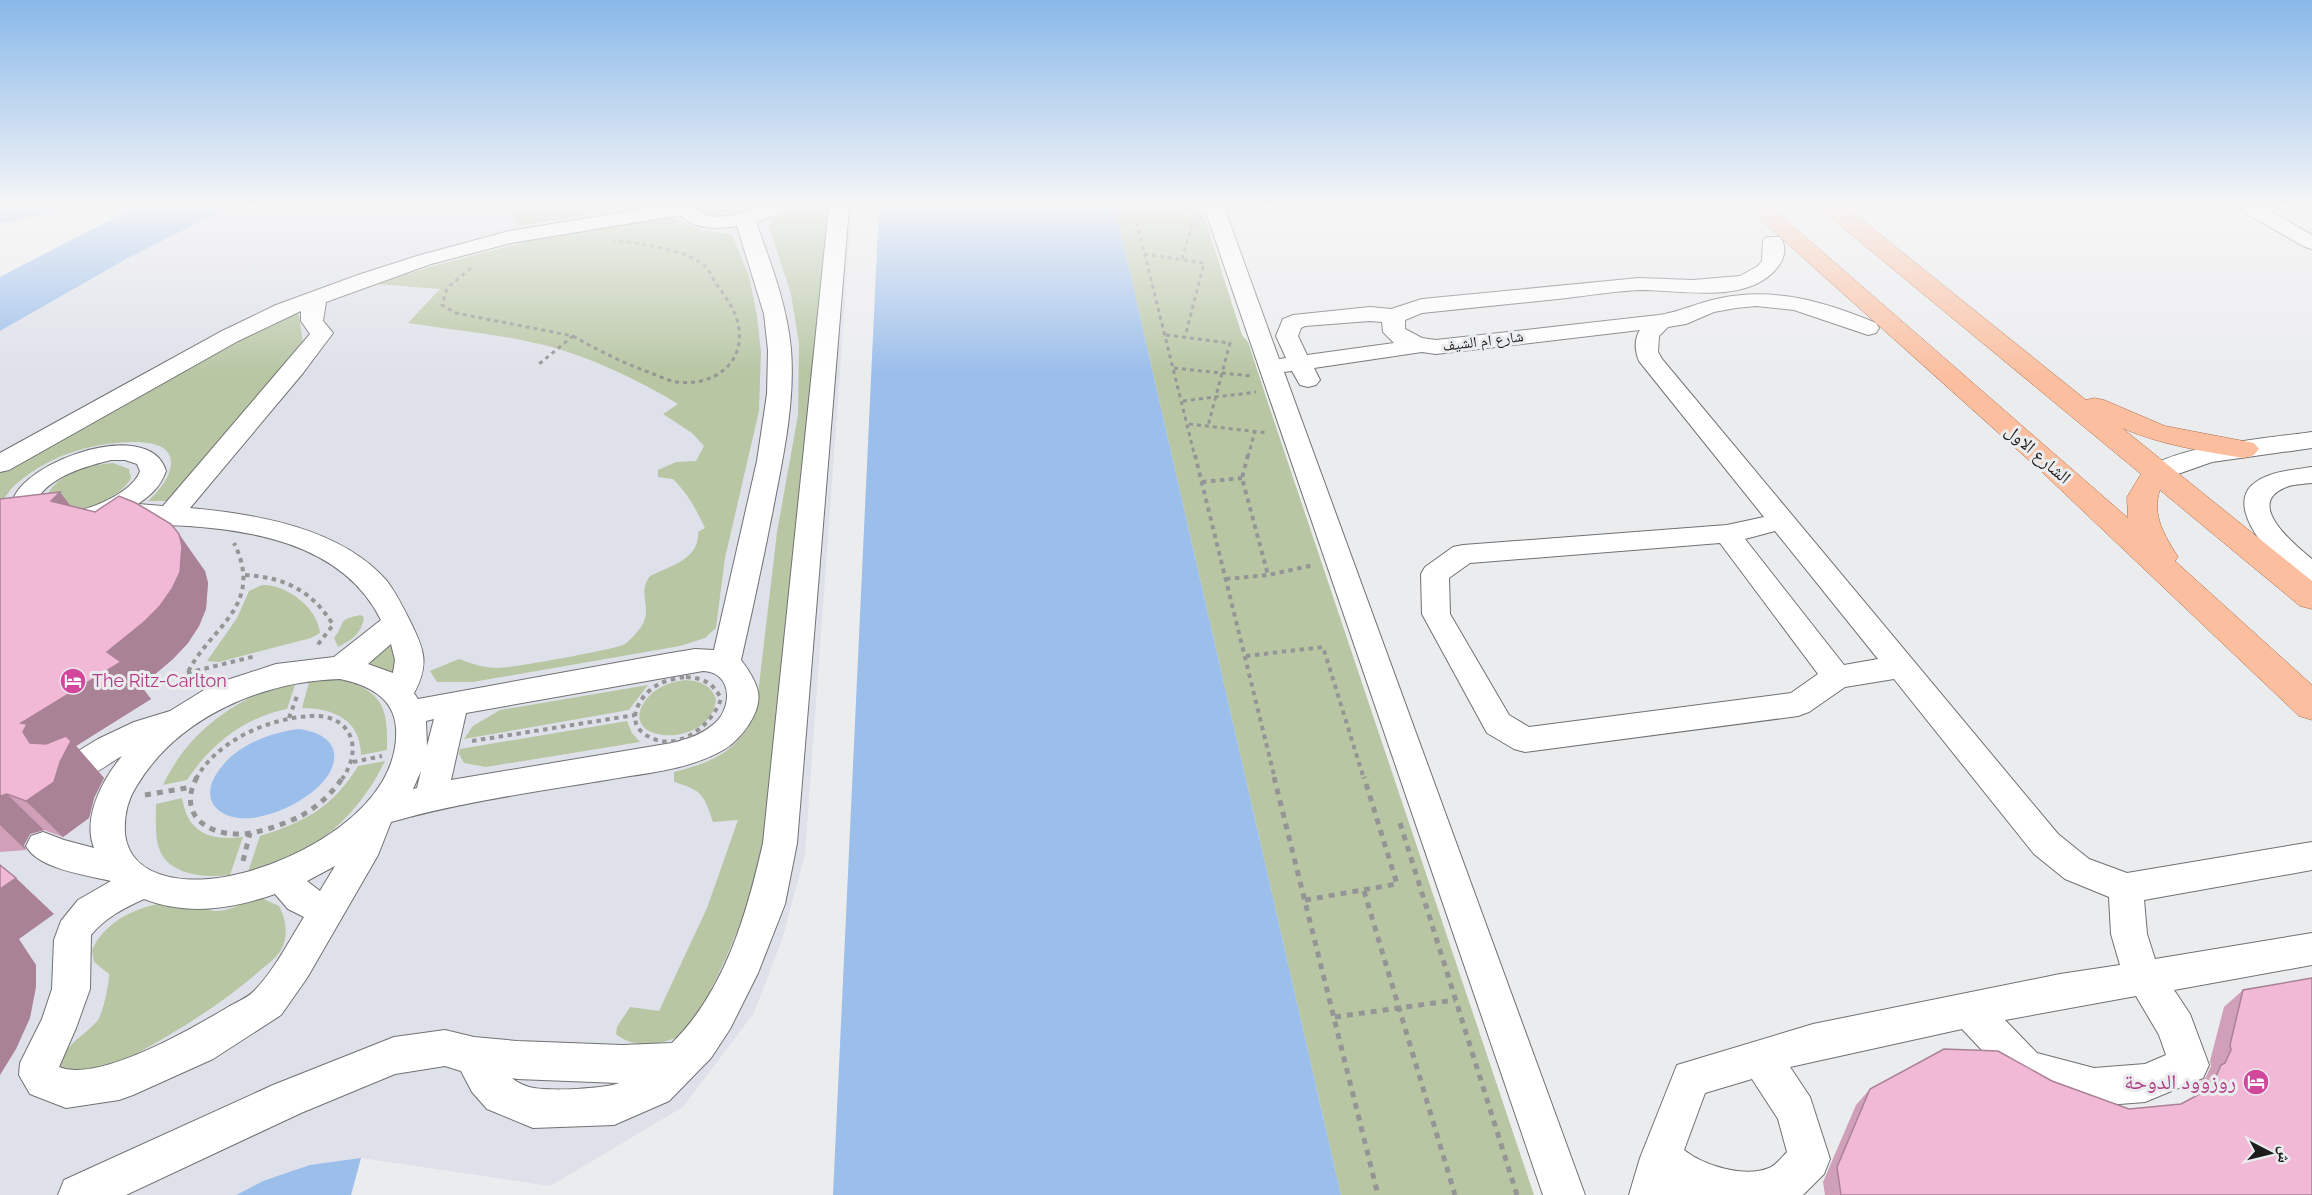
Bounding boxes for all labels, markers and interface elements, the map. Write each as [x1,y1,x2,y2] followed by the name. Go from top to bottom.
[1441,327,1525,356] street label: شارع ام الشيف
[2001,420,2075,488] street label: الشارع الاول
[58,666,88,696] hotel icon: The Ritz-Carlton
[92,670,227,691] place label: The Ritz-Carlton
[2241,1067,2271,1097] hotel icon: روزوود الدوحة
[2124,1069,2236,1094] place label: روزوود الدوحة
[2240,1123,2300,1183] north arrow
[2274,1145,2295,1164] text: ش

